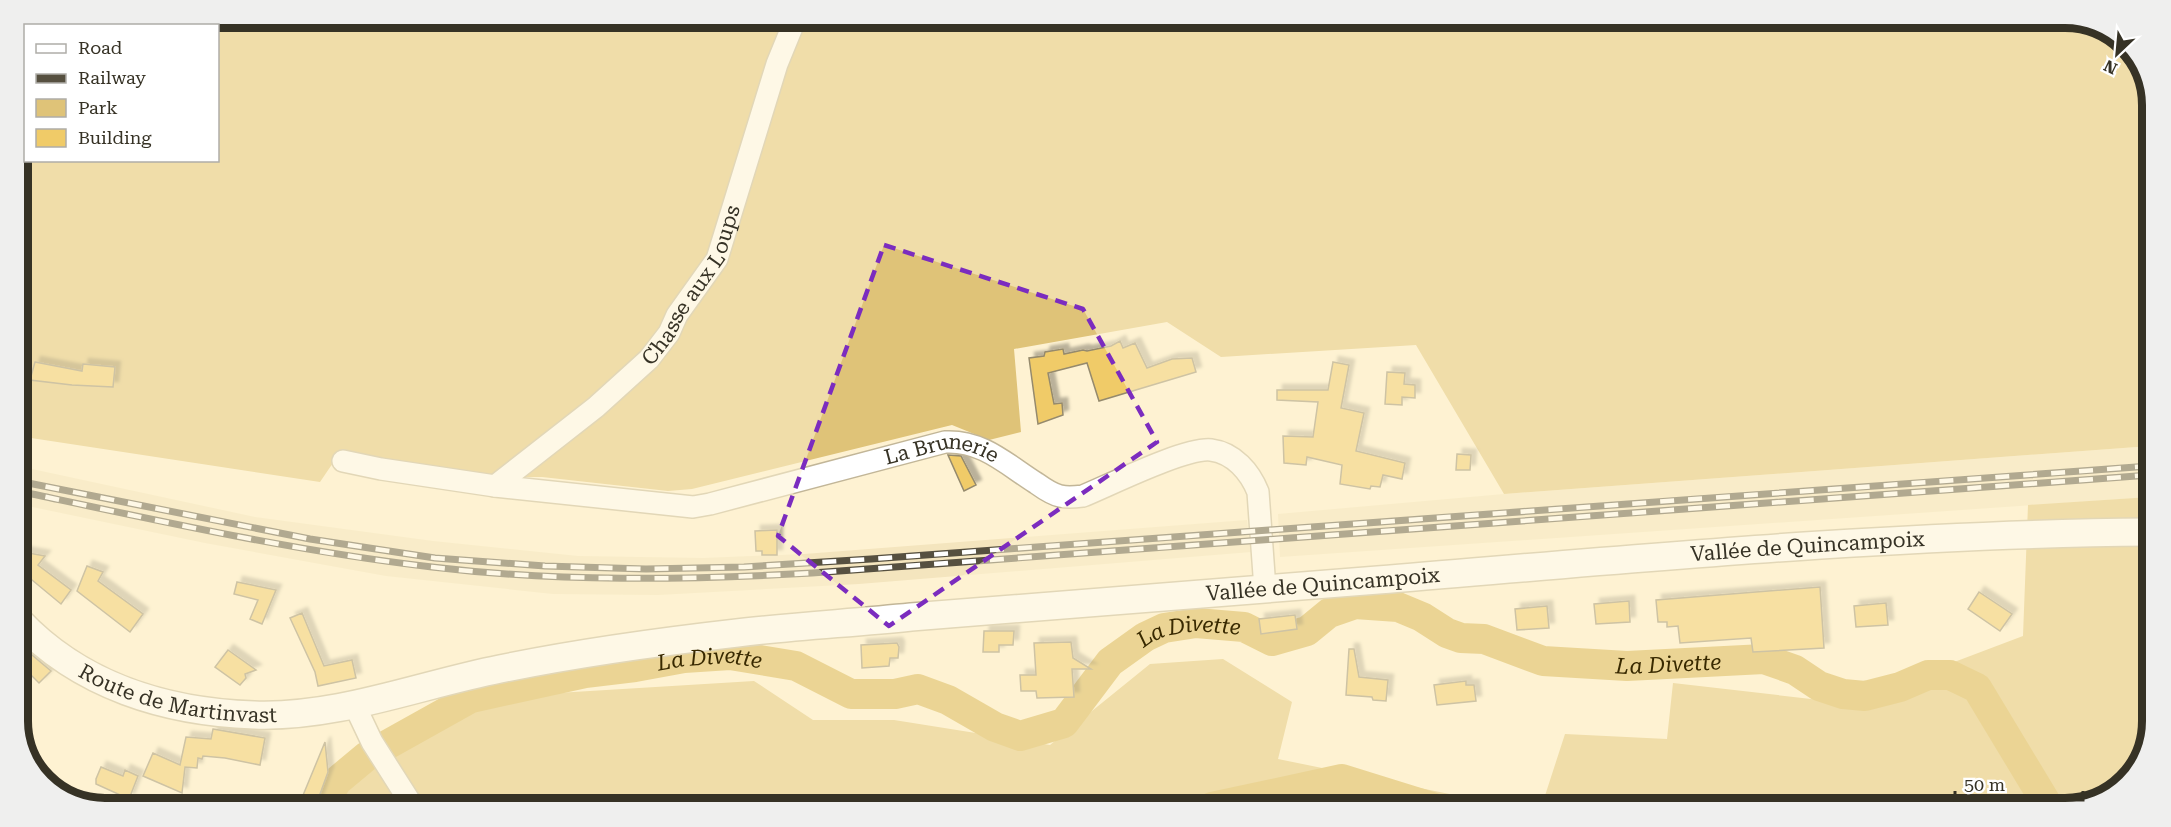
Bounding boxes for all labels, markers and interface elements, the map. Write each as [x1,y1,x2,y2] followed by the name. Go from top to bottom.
[24,24,219,162] legend
[2087,24,2147,84] north arrow
[78,37,123,58] text: Road
[2101,56,2120,78] text: N
[78,67,146,88] text: Railway
[78,97,118,118] text: Park
[78,127,152,148] text: Building
[637,202,745,370] street label: Chasse aux Loups
[882,430,1003,470] street label: La Brunerie
[1690,527,1925,566] street label: Vallée de Quincampoix
[1205,563,1441,606] street label: Vallée de Quincampoix
[1131,610,1242,652] water label: La Divette
[654,642,764,675] water label: La Divette
[1614,649,1722,679] water label: La Divette
[75,659,277,727] street label: Route de Martinvast
[1955,764,2082,802] scale bar
[1964,774,2005,795] text: 50 m

